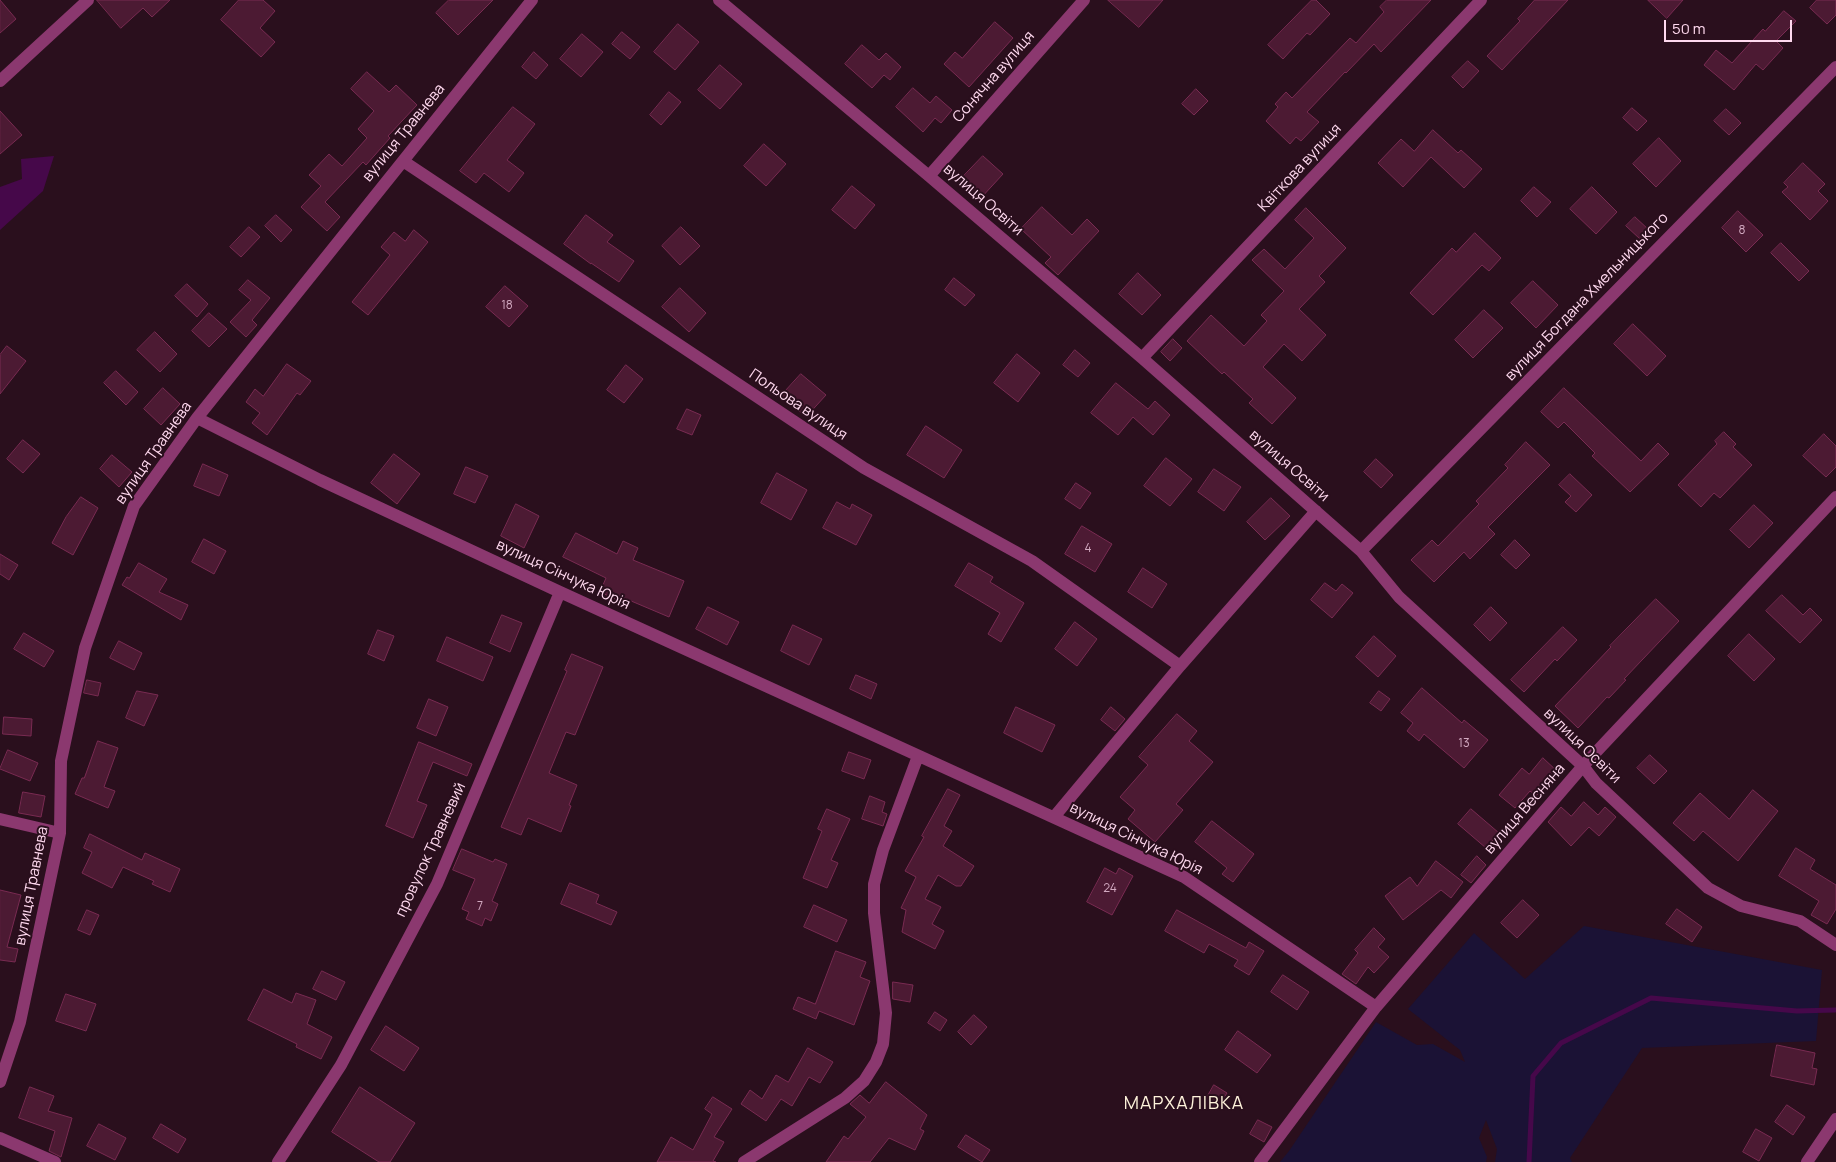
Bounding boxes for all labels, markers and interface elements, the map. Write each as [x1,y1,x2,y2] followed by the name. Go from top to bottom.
[1666,10,1794,42] scale bar
[1672,18,1706,39] text: 50 m
[949,28,1039,126] street label: Сонячна вулиця
[359,80,449,186] street label: вулиця Травнева
[1255,120,1345,216] street label: Квіткова вулиця
[939,160,1027,240] street label: вулиця Освіти
[1502,209,1672,385] street label: вулиця Богдана Хмельницького
[1739,224,1745,238] house number: 8
[501,299,513,313] house number: 18
[746,366,850,444] street label: Польова вулиця
[112,398,196,508] street label: вулиця Травнева
[1245,426,1333,506] street label: вулиця Освіти
[493,536,633,614] street label: вулиця Сінчука Юрія
[1084,542,1092,556] house number: 4
[1540,705,1624,787] street label: вулиця Освіти
[1458,737,1470,751] house number: 13
[1481,760,1569,858] street label: вулиця Весняна
[392,780,470,920] street label: провулок Травневий
[1067,799,1205,879] street label: вулиця Сінчука Юрія
[12,825,52,947] street label: вулиця Травнева
[1103,882,1117,896] house number: 24
[477,900,483,914] house number: 7
[1123,1093,1245,1115] district label: МАРХАЛІВКА

